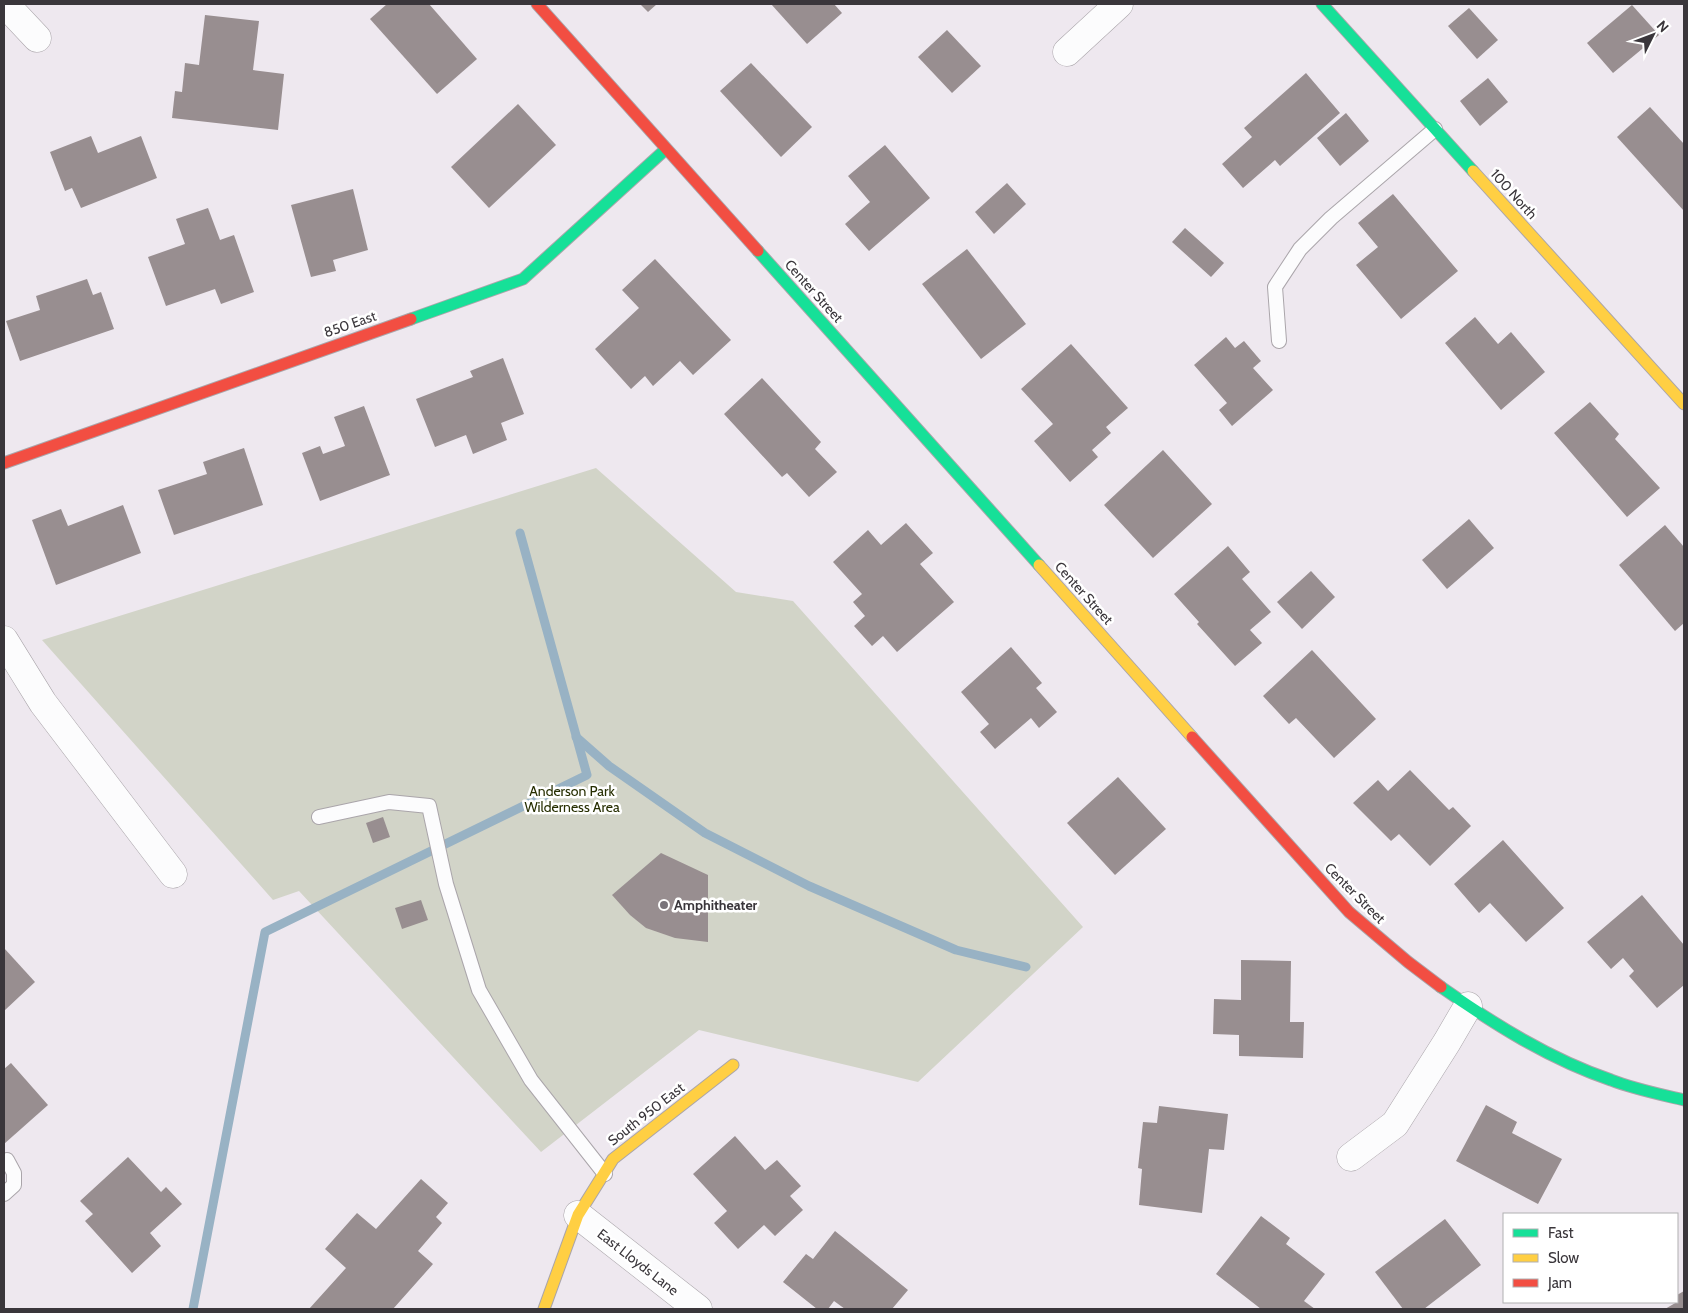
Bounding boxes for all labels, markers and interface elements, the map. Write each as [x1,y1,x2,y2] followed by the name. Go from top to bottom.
[1628,10,1678,60] north arrow
[1653,17,1673,36] text: N
[1487,165,1541,223] street label: 100 North
[781,256,847,326] street label: Center Street
[322,307,379,341] street label: 850 East
[1051,558,1117,628] street label: Center Street
[524,782,620,816] park label: Anderson Park Wilderness Area
[1321,859,1389,927] street label: Center Street
[674,896,758,914] place label: Amphitheater
[658,899,670,911] marker: Amphitheater
[604,1078,688,1149] street label: South 950 East
[1503,1213,1678,1303] legend
[1548,1224,1573,1242] text: Fast
[594,1225,682,1299] street label: East Lloyds Lane
[1548,1249,1579,1267] text: Slow
[1547,1274,1572,1292] text: Jam

